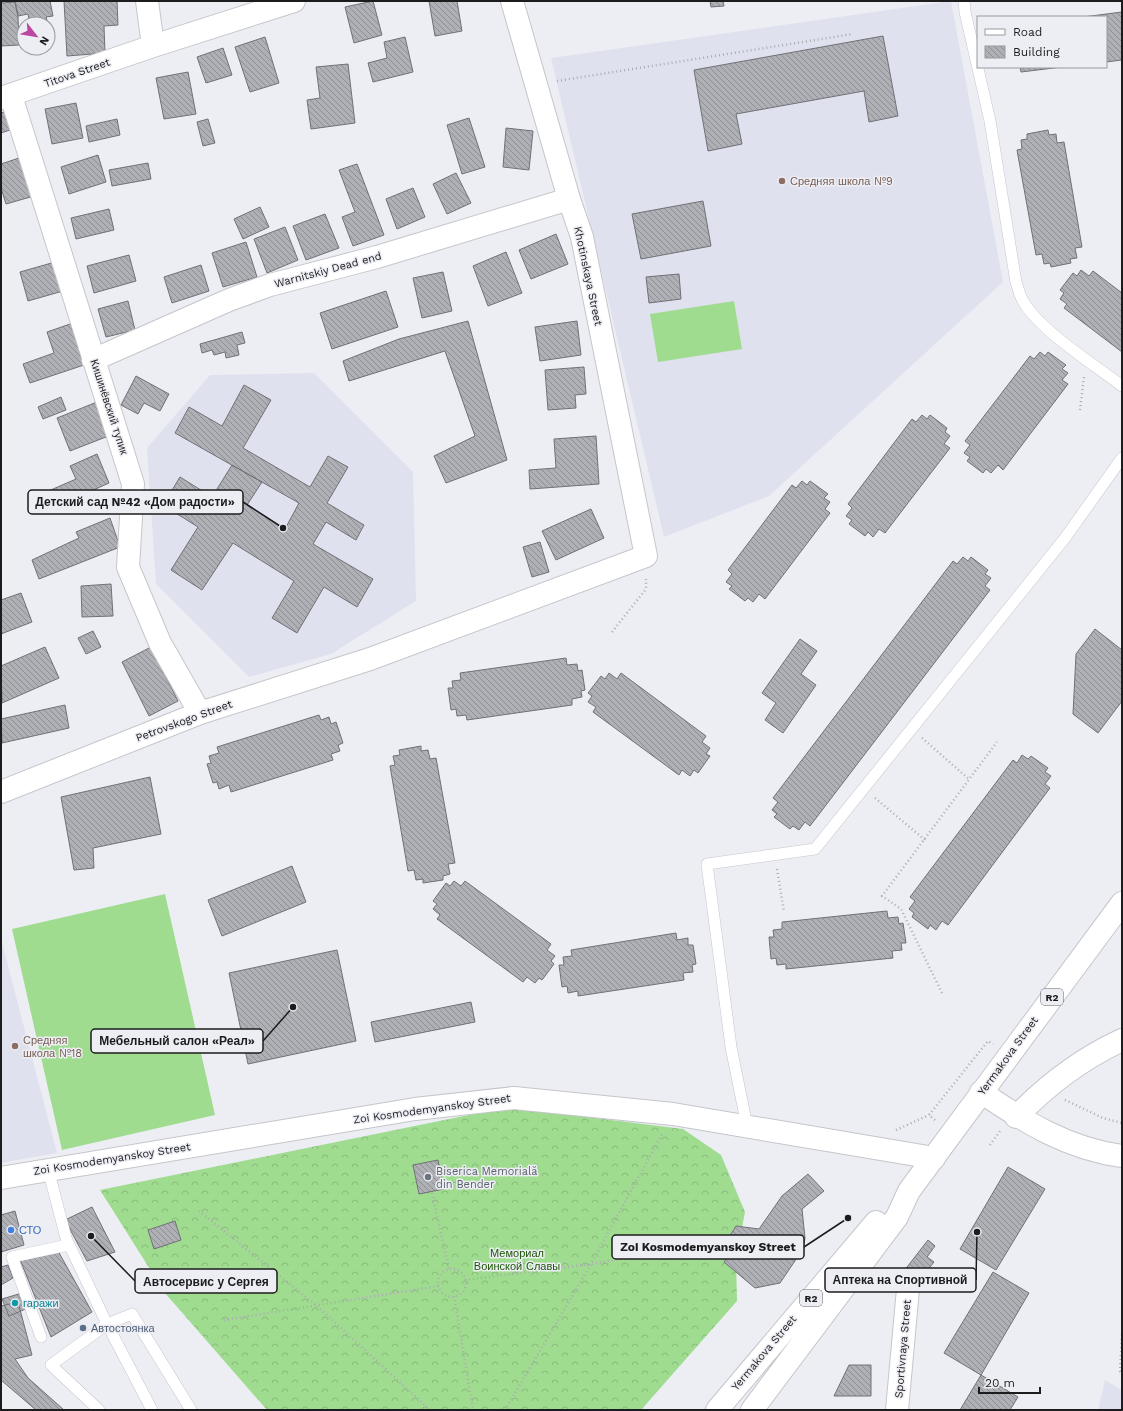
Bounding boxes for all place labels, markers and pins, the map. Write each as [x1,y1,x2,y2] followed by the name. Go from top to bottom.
[790,175,893,188] place label: Средняя школа №9
[777,176,787,186] marker: Средняя школа №9
[28,490,243,514] callout: Детский сад №42 «Дом радости»
[91,1029,263,1053] callout: Мебельный салон «Реал»
[23,1034,82,1060] place label: Средняя школа №18
[10,1041,20,1051] marker: Средняя школа №18
[436,1165,538,1191] place label: Biserica Memorială din Bender
[423,1172,433,1182] marker: Biserica Memorială din Bender
[19,1224,42,1237] place label: СТО
[6,1225,16,1235] marker: СТО
[612,1235,804,1259] callout: Zoi Kosmodemyanskoy Street
[825,1268,976,1292] callout: Аптека на Спортивной
[135,1269,277,1293] callout: Автосервис у Сергея
[23,1297,59,1310] place label: гаражи
[10,1298,20,1308] marker: гаражи
[91,1322,156,1335] place label: Автостоянка
[78,1323,88,1333] marker: Автостоянка

